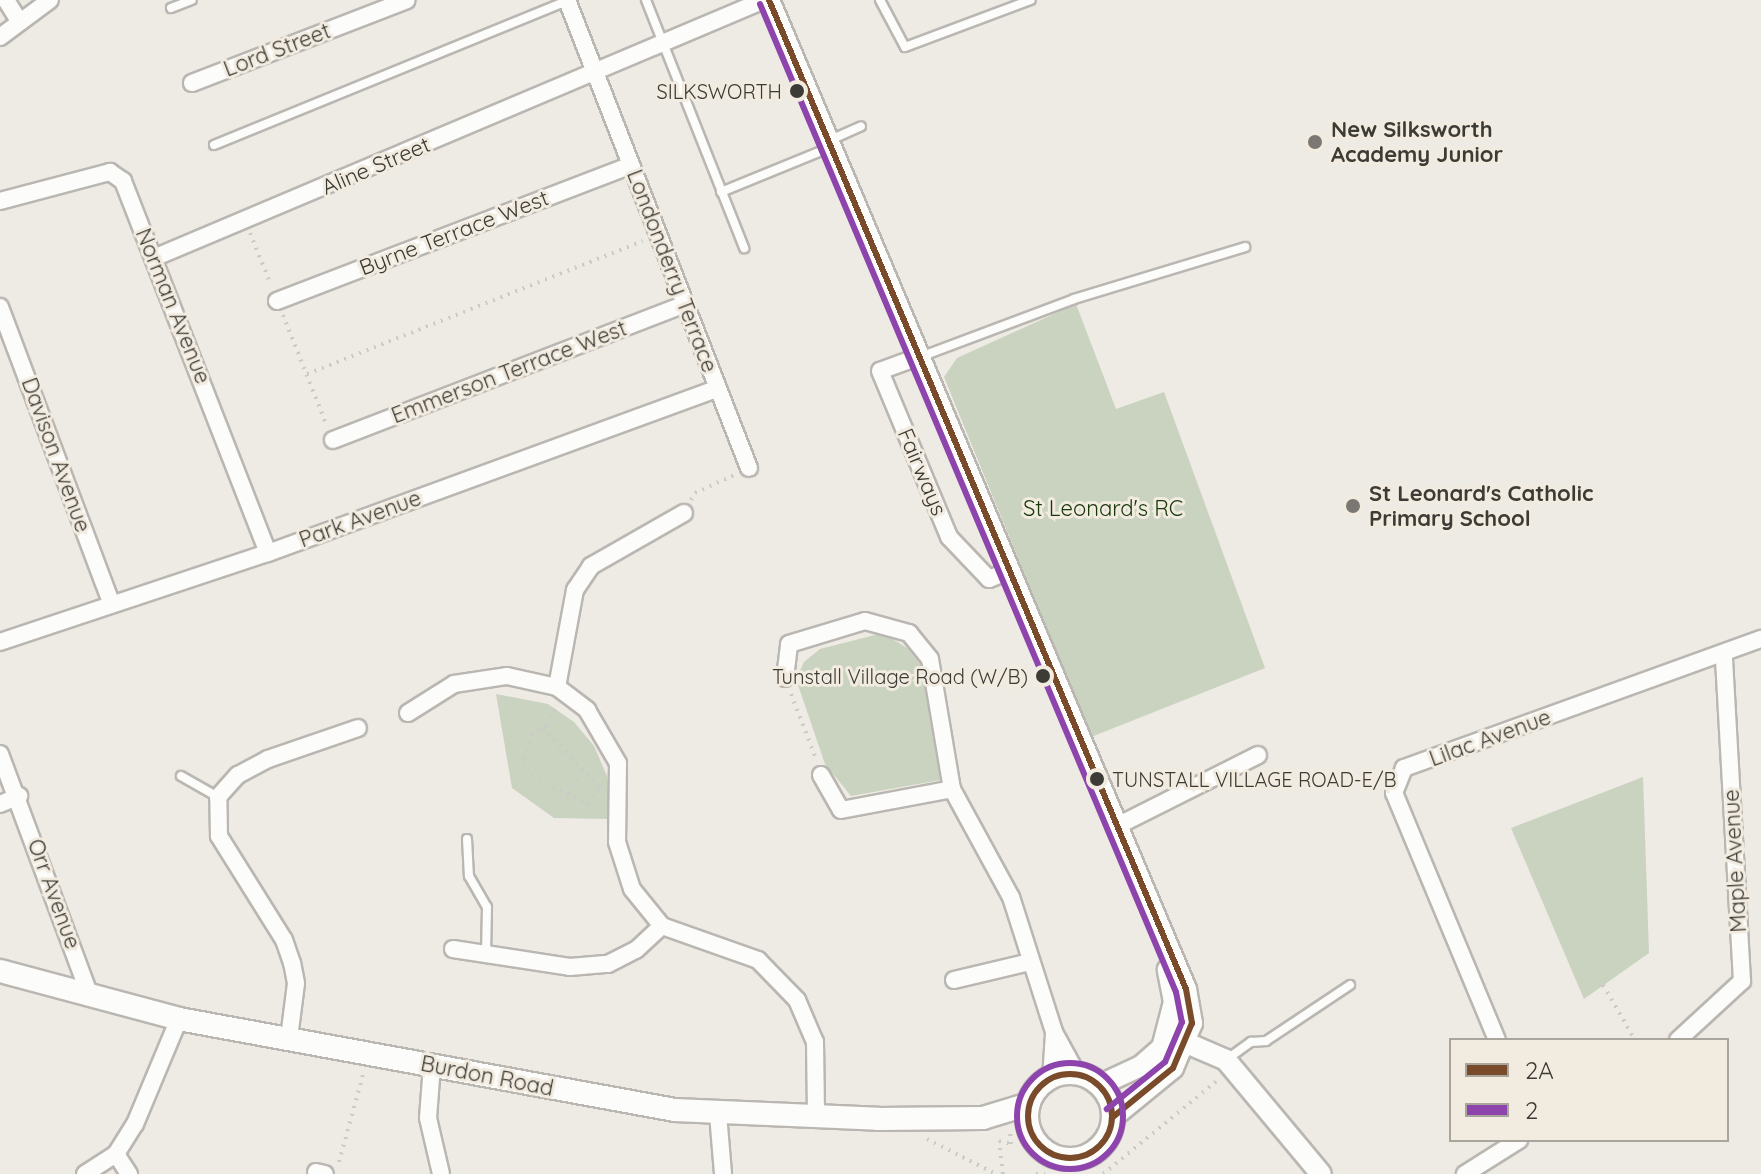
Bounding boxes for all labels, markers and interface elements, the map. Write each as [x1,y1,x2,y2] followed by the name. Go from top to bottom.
[220,18,334,82] street label: Lord Street
[656,79,782,103] place label: SILKSWORTH
[789,83,805,99] marker: SILKSWORTH
[1331,116,1503,168] place label: New Silksworth Academy Junior
[318,131,434,201] street label: Aline Street
[1306,133,1324,151] marker: New Silksworth Academy Junior
[621,166,723,376] street label: Londonderry Terrace
[356,185,552,281] street label: Byrne Terrace West
[130,225,216,387] street label: Norman Avenue
[388,315,630,429] street label: Emmerson Terrace West
[16,374,96,536] street label: Davison Avenue
[892,424,952,520] street label: Fairways
[1369,480,1593,532] place label: St Leonard's Catholic Primary School
[295,485,425,553] street label: Park Avenue
[1023,496,1183,522] park label: St Leonard's RC
[1344,497,1362,515] marker: St Leonard's Catholic Primary School
[772,664,1028,688] place label: Tunstall Village Road (W/B)
[1035,668,1051,684] marker: Tunstall Village Road (W/B)
[1426,704,1554,772] street label: Lilac Avenue
[1112,767,1396,791] place label: TUNSTALL VILLAGE ROAD-E/B
[1089,771,1105,787] marker: TUNSTALL VILLAGE ROAD-E/B
[1718,789,1752,933] street label: Maple Avenue
[22,835,86,953] street label: Orr Avenue
[1449,1038,1729,1142] legend
[418,1050,556,1102] street label: Burdon Road
[1525,1055,1554,1085] text: 2A
[1525,1095,1538,1125] text: 2

